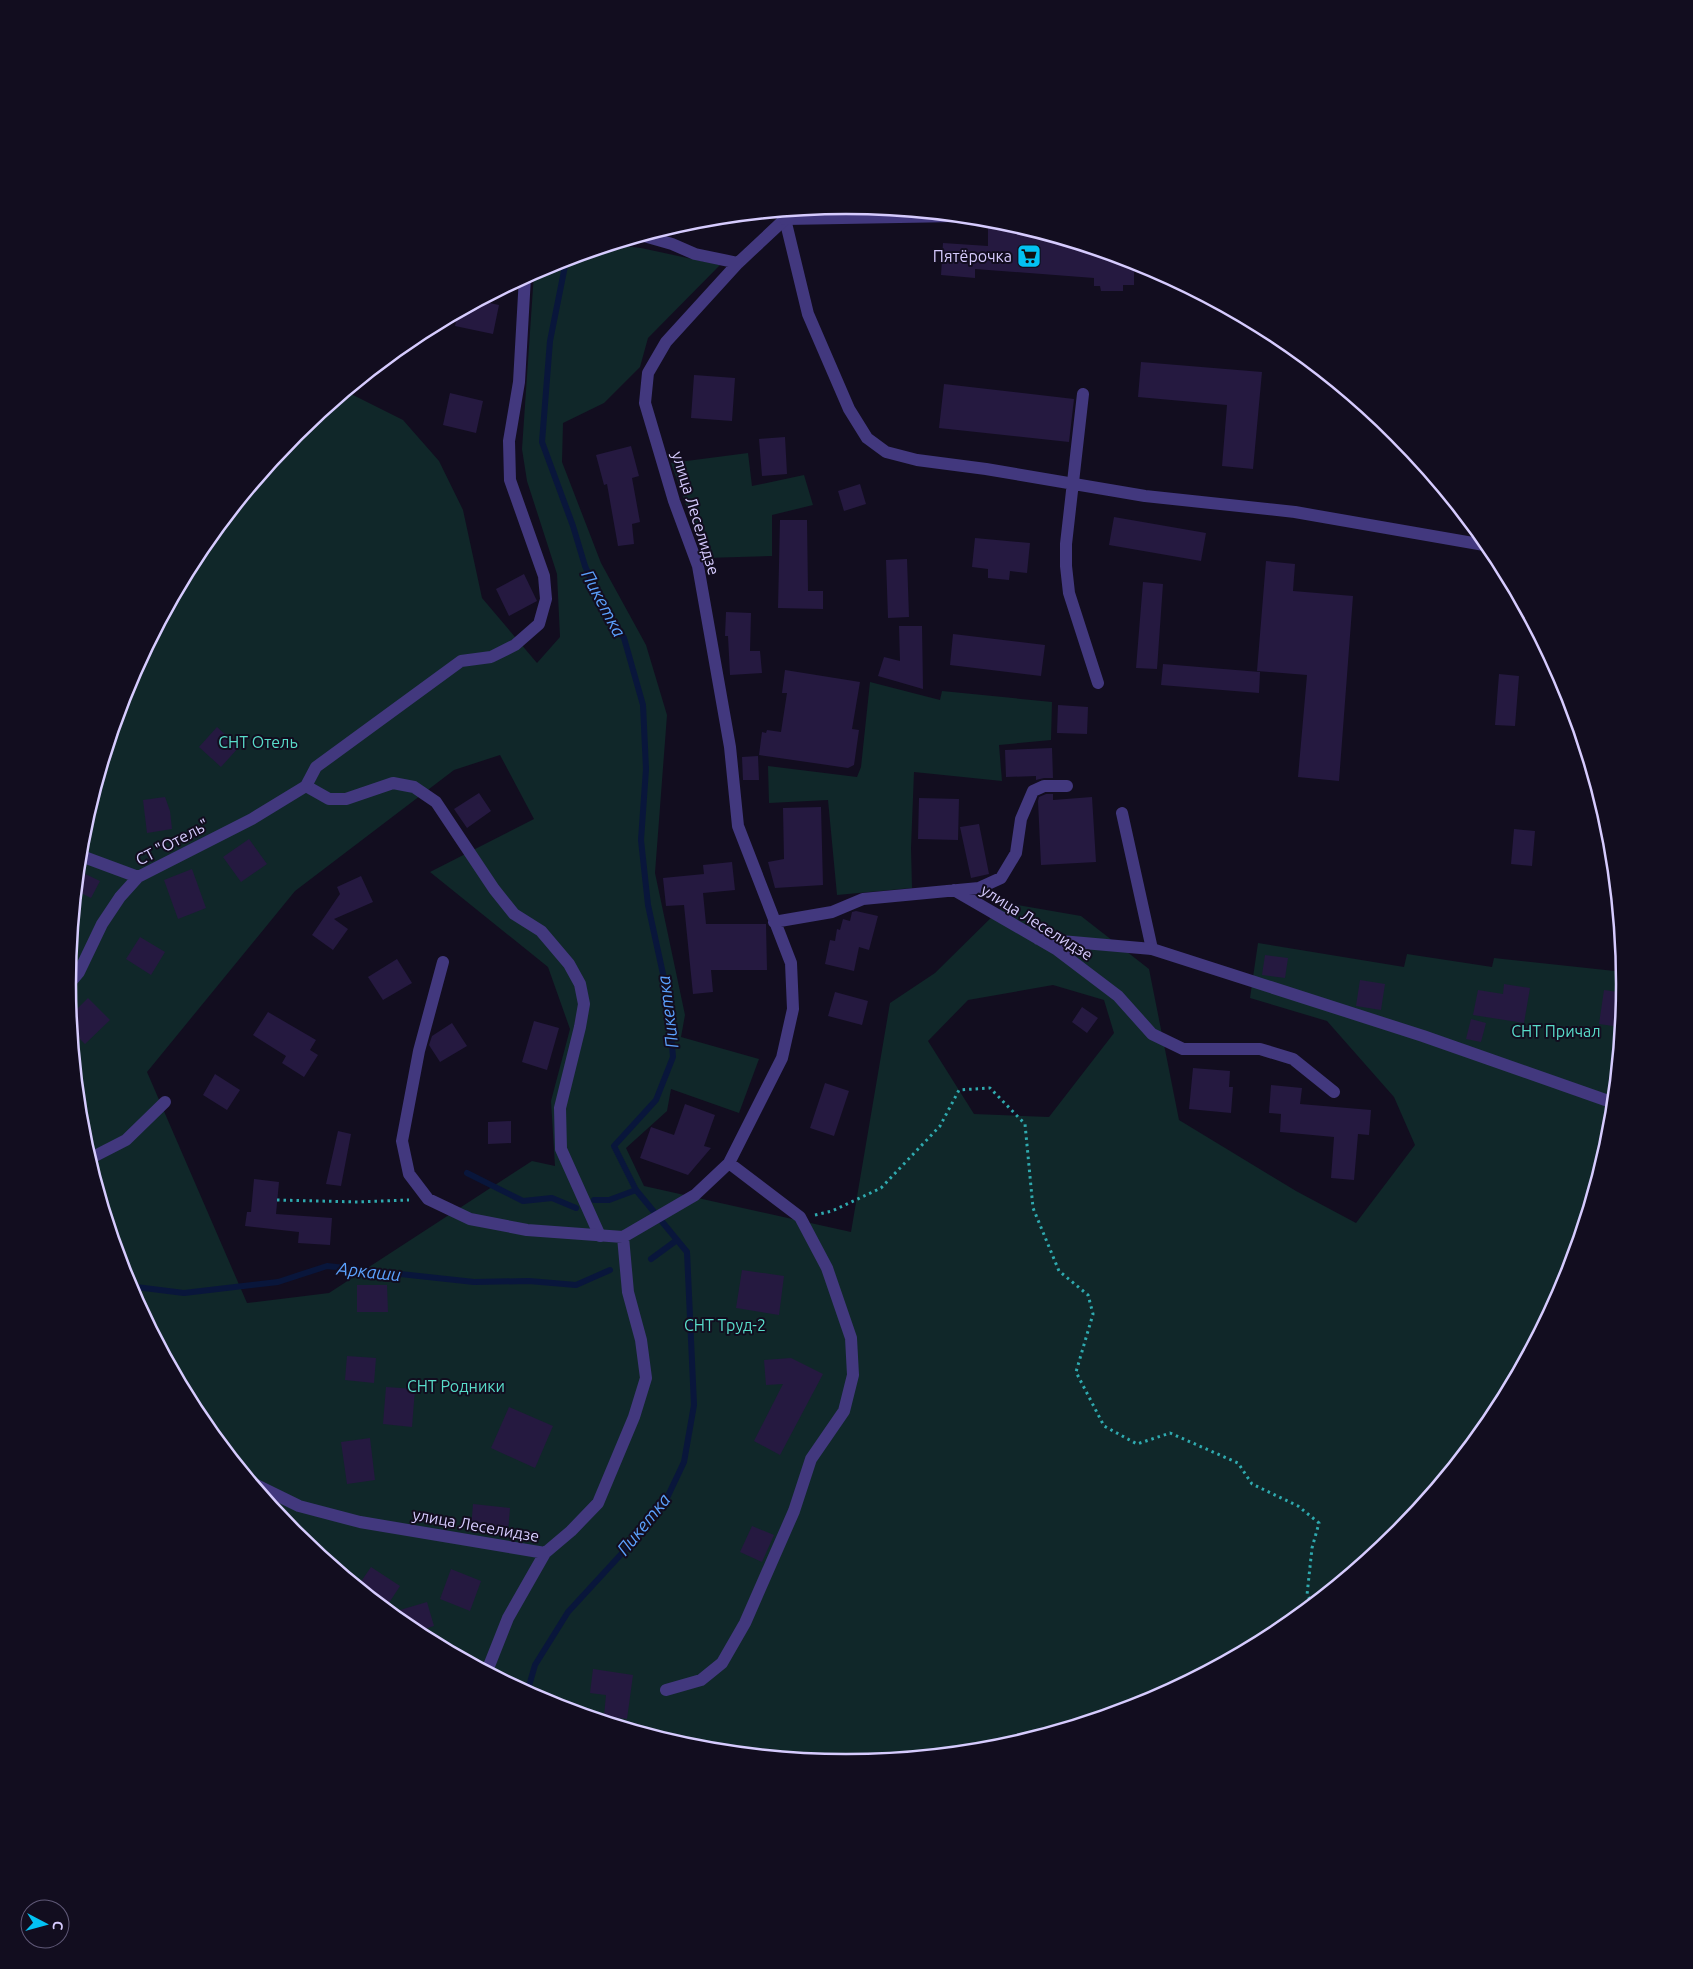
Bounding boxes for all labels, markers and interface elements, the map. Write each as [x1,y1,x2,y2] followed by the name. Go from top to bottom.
[1016,243,1042,269] supermarket icon: Пятёрочка
[933,247,1012,265] place label: Пятёрочка
[669,449,723,577] street label: улица Леселидзе
[578,566,630,640] water label: Пикетка
[218,733,298,751] park label: СНТ Отель
[132,815,212,869] street label: СТ "Отель"
[978,880,1096,964] street label: улица Леселидзе
[653,974,681,1050] water label: Пикетка
[1511,1022,1601,1040] park label: СНТ Причал
[335,1258,402,1284] water label: Аркаши
[684,1316,766,1334] park label: СНТ Труд-2
[407,1377,505,1395] park label: СНТ Родники
[612,1489,674,1559] water label: Пикетка
[411,1505,541,1545] street label: улица Леселидзе
[20,1899,70,1949] north arrow
[49,1920,66,1931] text: С

